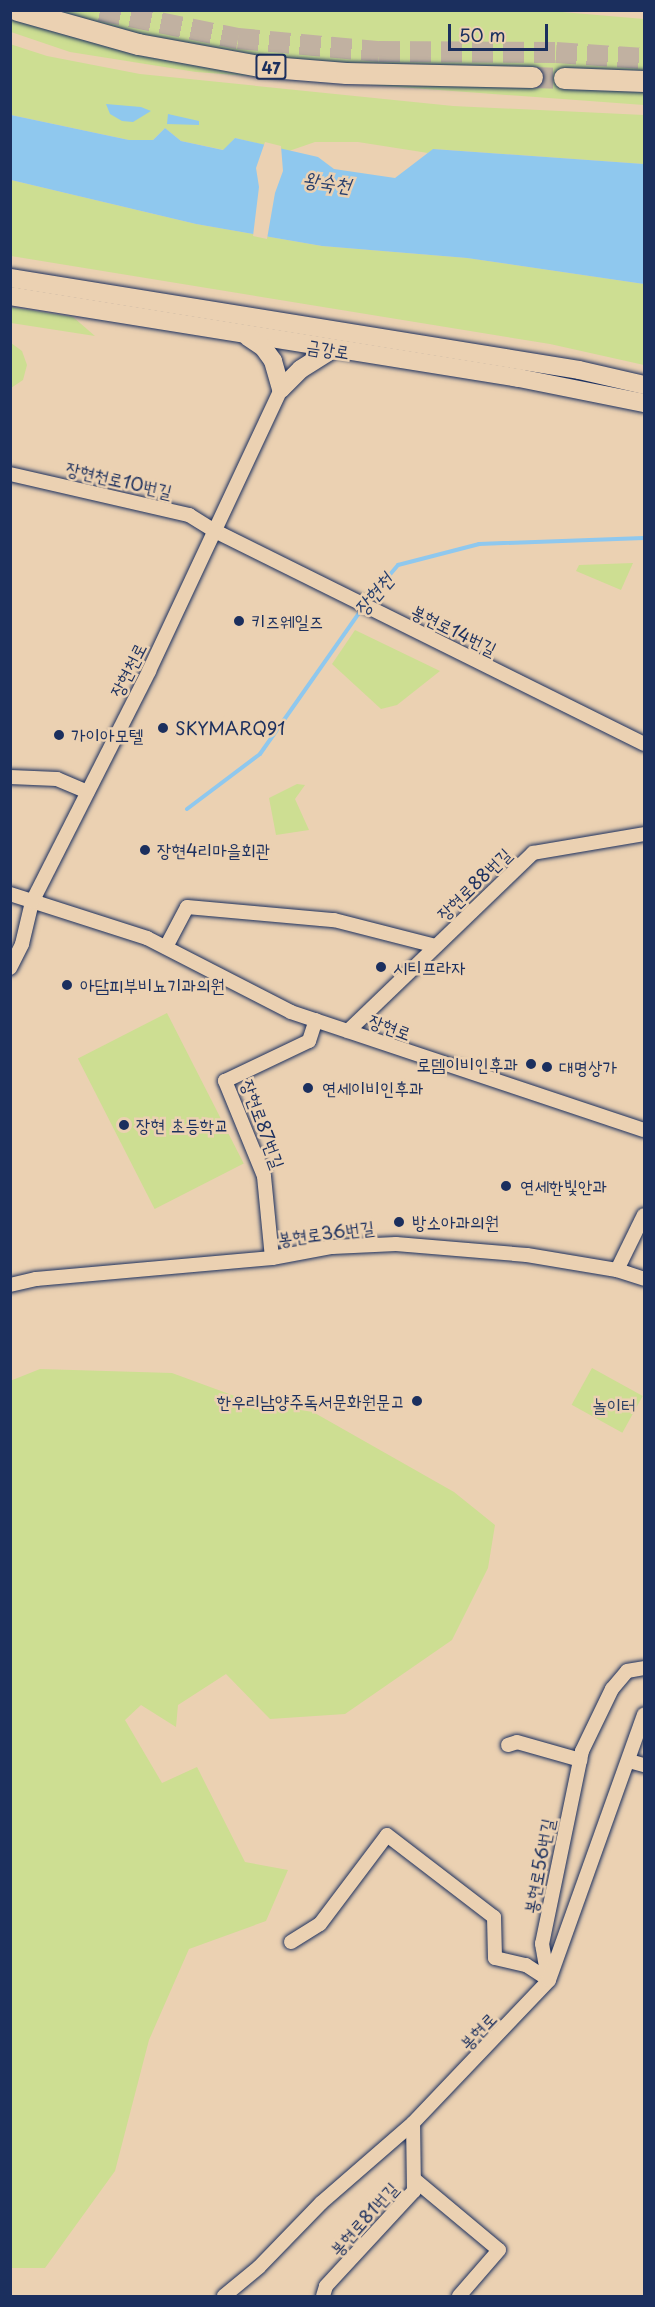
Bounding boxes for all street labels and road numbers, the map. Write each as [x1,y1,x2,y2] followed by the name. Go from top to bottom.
[254,54,288,80] road number: 47
[305,335,351,363] street label: 금강로
[64,457,174,503] street label: 장현천로10번길
[408,600,500,660] street label: 봉현로14번길
[105,639,151,701] street label: 장현천로
[432,843,516,925] street label: 장현로88번길
[366,1009,414,1045] street label: 장현로
[237,1077,289,1171] street label: 장현로87번길
[277,1216,375,1250] street label: 봉현로36번길
[519,1817,559,1915] street label: 봉현로56번길
[455,2008,501,2054] street label: 봉현로
[325,2178,403,2260] street label: 봉현로81번길

